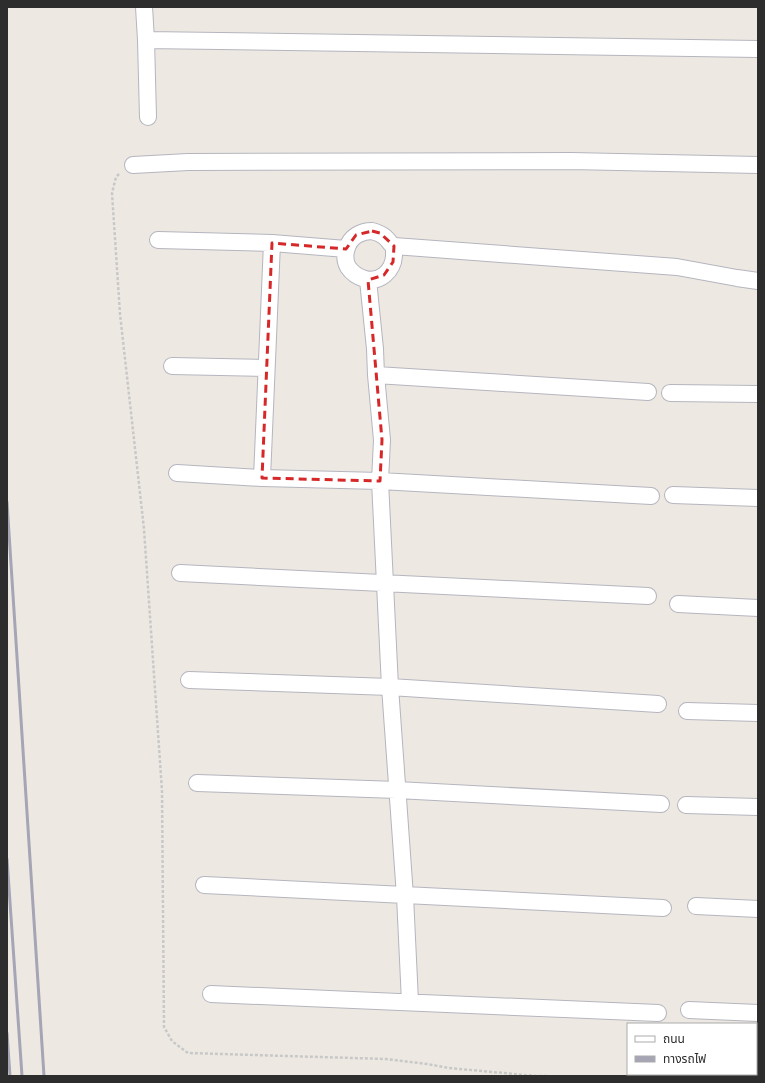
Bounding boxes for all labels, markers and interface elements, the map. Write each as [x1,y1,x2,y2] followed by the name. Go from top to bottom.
[627,1023,757,1075] legend
[663,1032,685,1047] text: ถนน
[663,1052,706,1067] text: ทางรถไฟ

